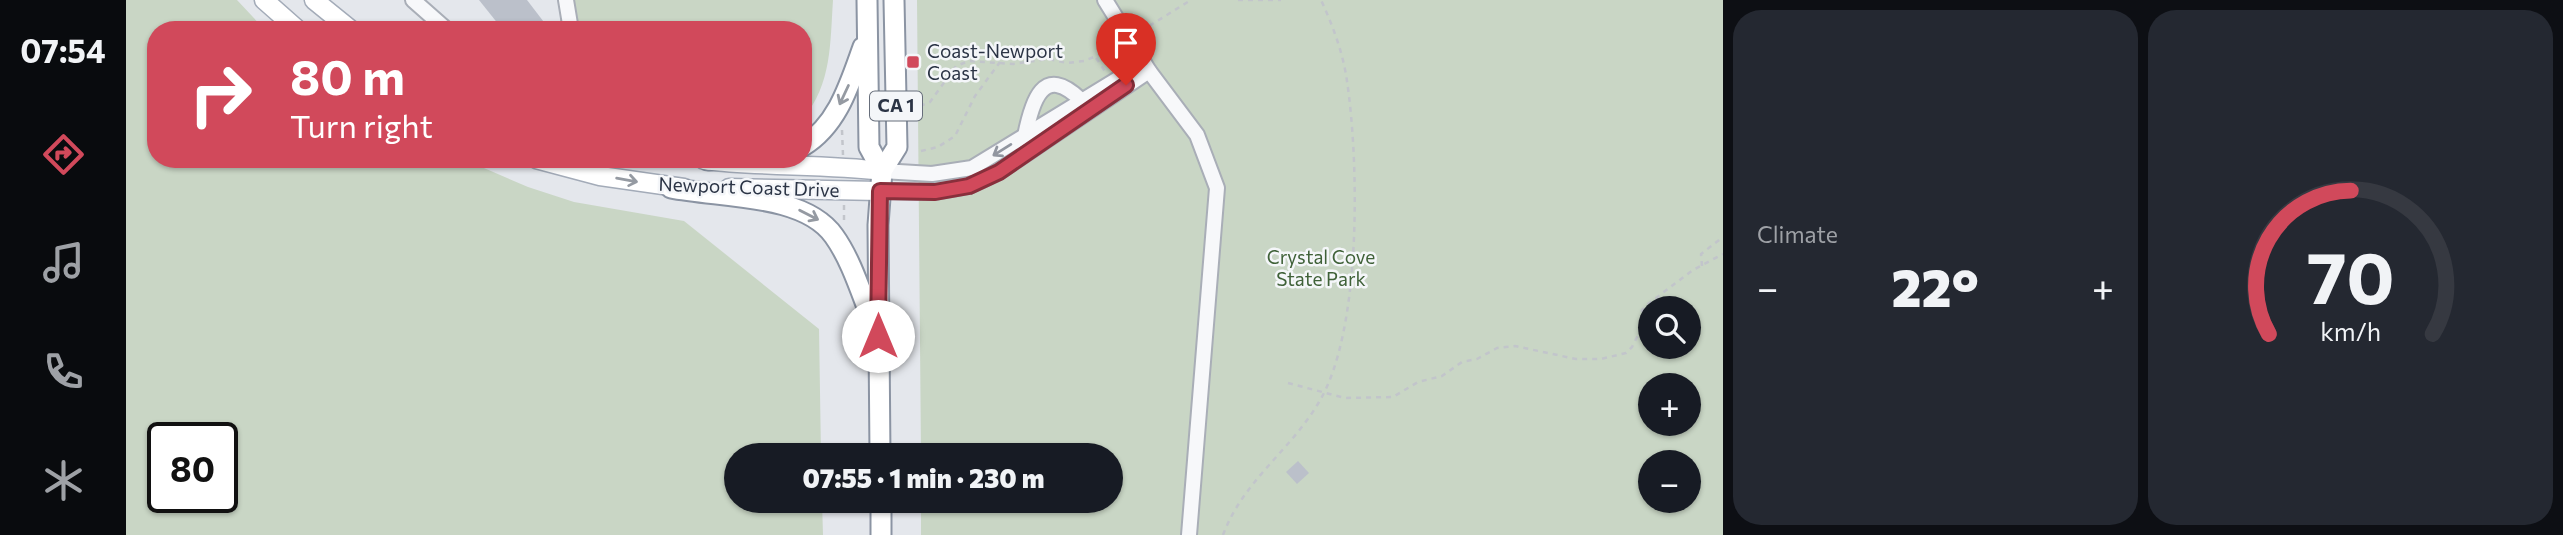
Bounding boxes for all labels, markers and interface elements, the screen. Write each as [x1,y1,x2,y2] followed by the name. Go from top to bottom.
[1096,13,1156,85] pin
[1107,24,1145,62] icon: arrive
[20,30,106,70] text: 07:54
[927,39,1063,84] place label: Coast-Newport Coast
[290,45,405,105] text: 80 m
[175,49,266,140] icon: right
[905,54,921,70] marker: Coast-Newport Coast
[837,84,851,105] one-way arrow
[870,92,922,120] road number: CA 1
[290,105,433,145] text: Turn right
[39,130,88,179] icon: directions
[993,143,1013,157] one-way arrow
[658,172,840,201] street label: Newport Coast Drive
[615,174,638,187] one-way arrow
[799,209,819,223] one-way arrow
[1757,220,1838,248] text: Climate
[2307,230,2394,319] text: 70
[39,238,88,287] icon: music
[1267,245,1375,290] park label: Crystal Cove State Park
[1891,254,1979,318] text: 22°
[1757,263,1779,310] text: −
[2092,263,2114,310] text: +
[1638,296,1701,513] map controls
[1638,296,1701,359] button: search
[841,299,915,373] position arrow
[2320,315,2381,345] text: km/h
[39,347,88,396] icon: phone
[1638,373,1701,436] button: +
[147,422,238,513] speed limit sign: 80
[1638,450,1701,513] button: −
[39,456,88,505] icon: climate
[803,462,1044,493] text: 07:55 · 1 min · 230 m

